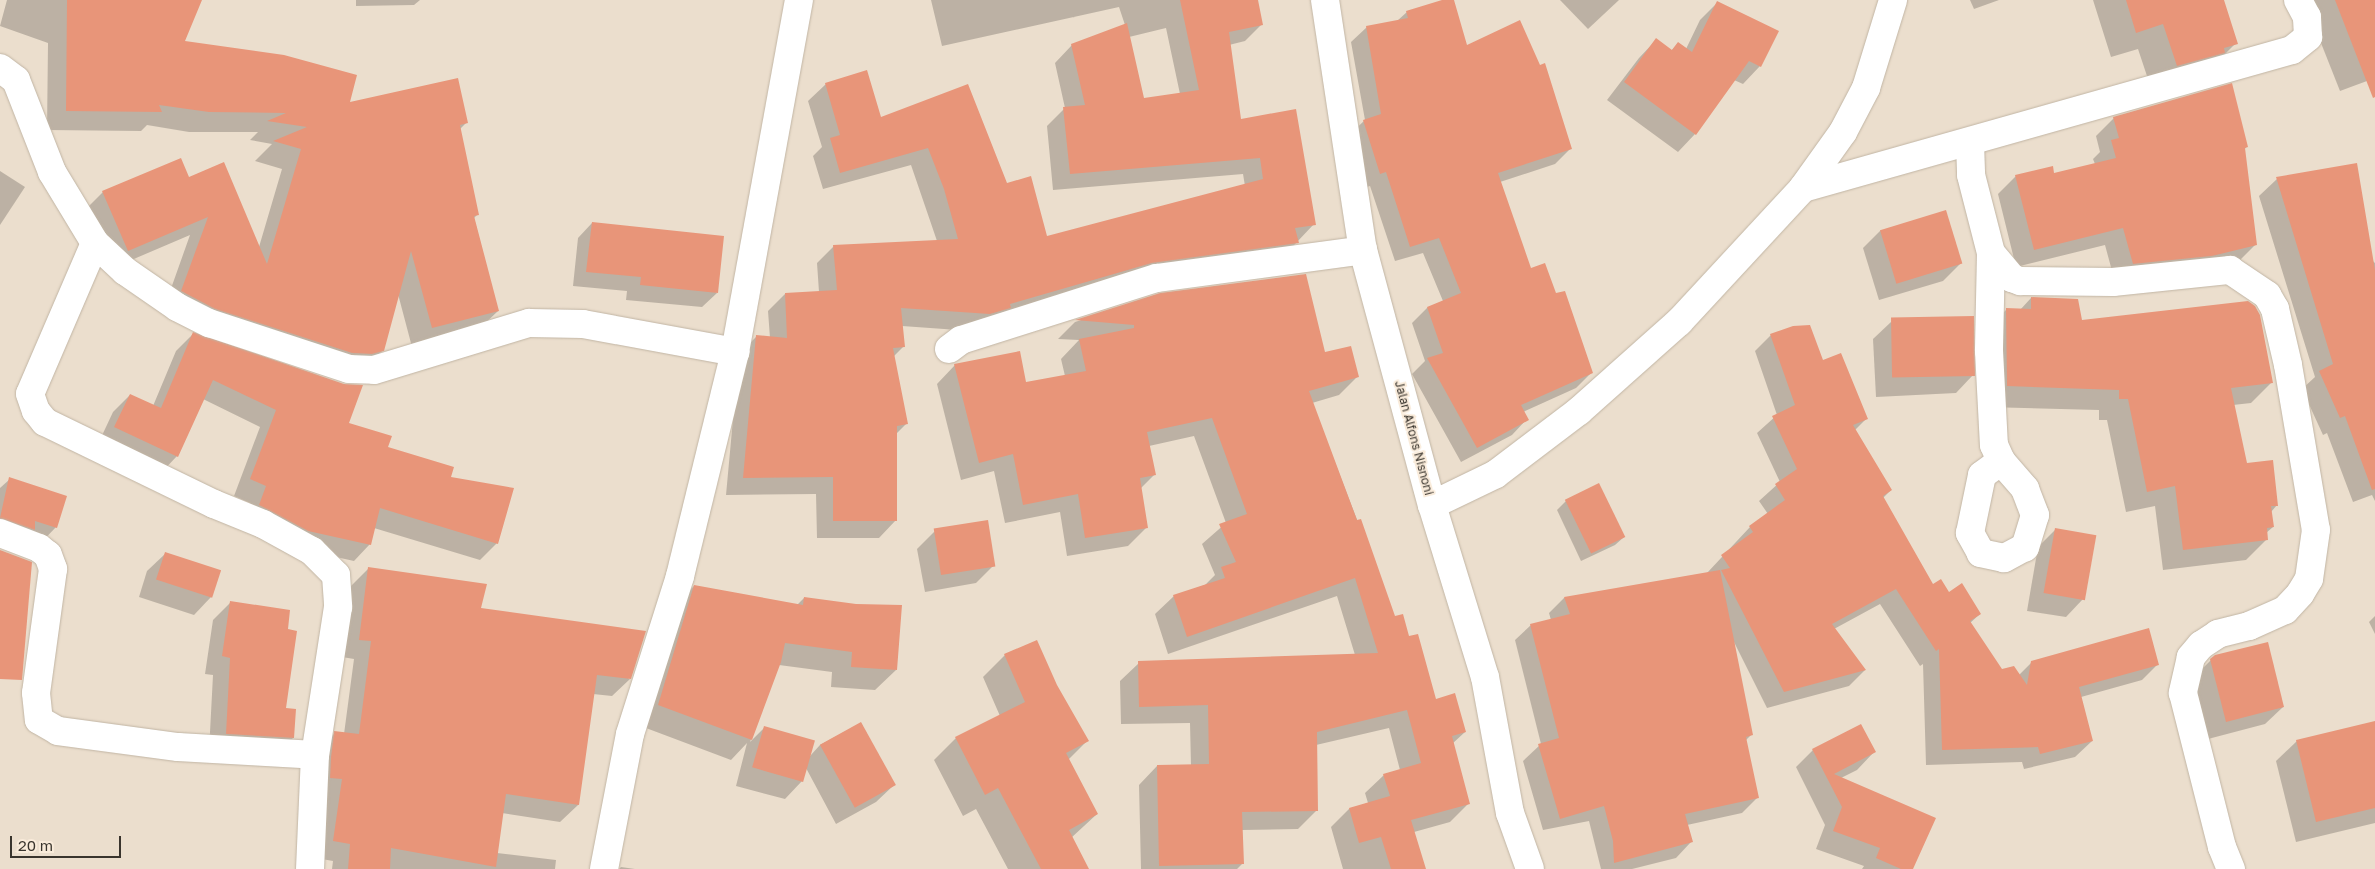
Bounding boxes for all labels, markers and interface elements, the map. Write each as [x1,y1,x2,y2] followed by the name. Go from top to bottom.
[1392,379,1436,497] street label: Jalan Alfons Nisnoni
[12,826,124,858] scale bar
[18,836,53,854] text: 20 m

